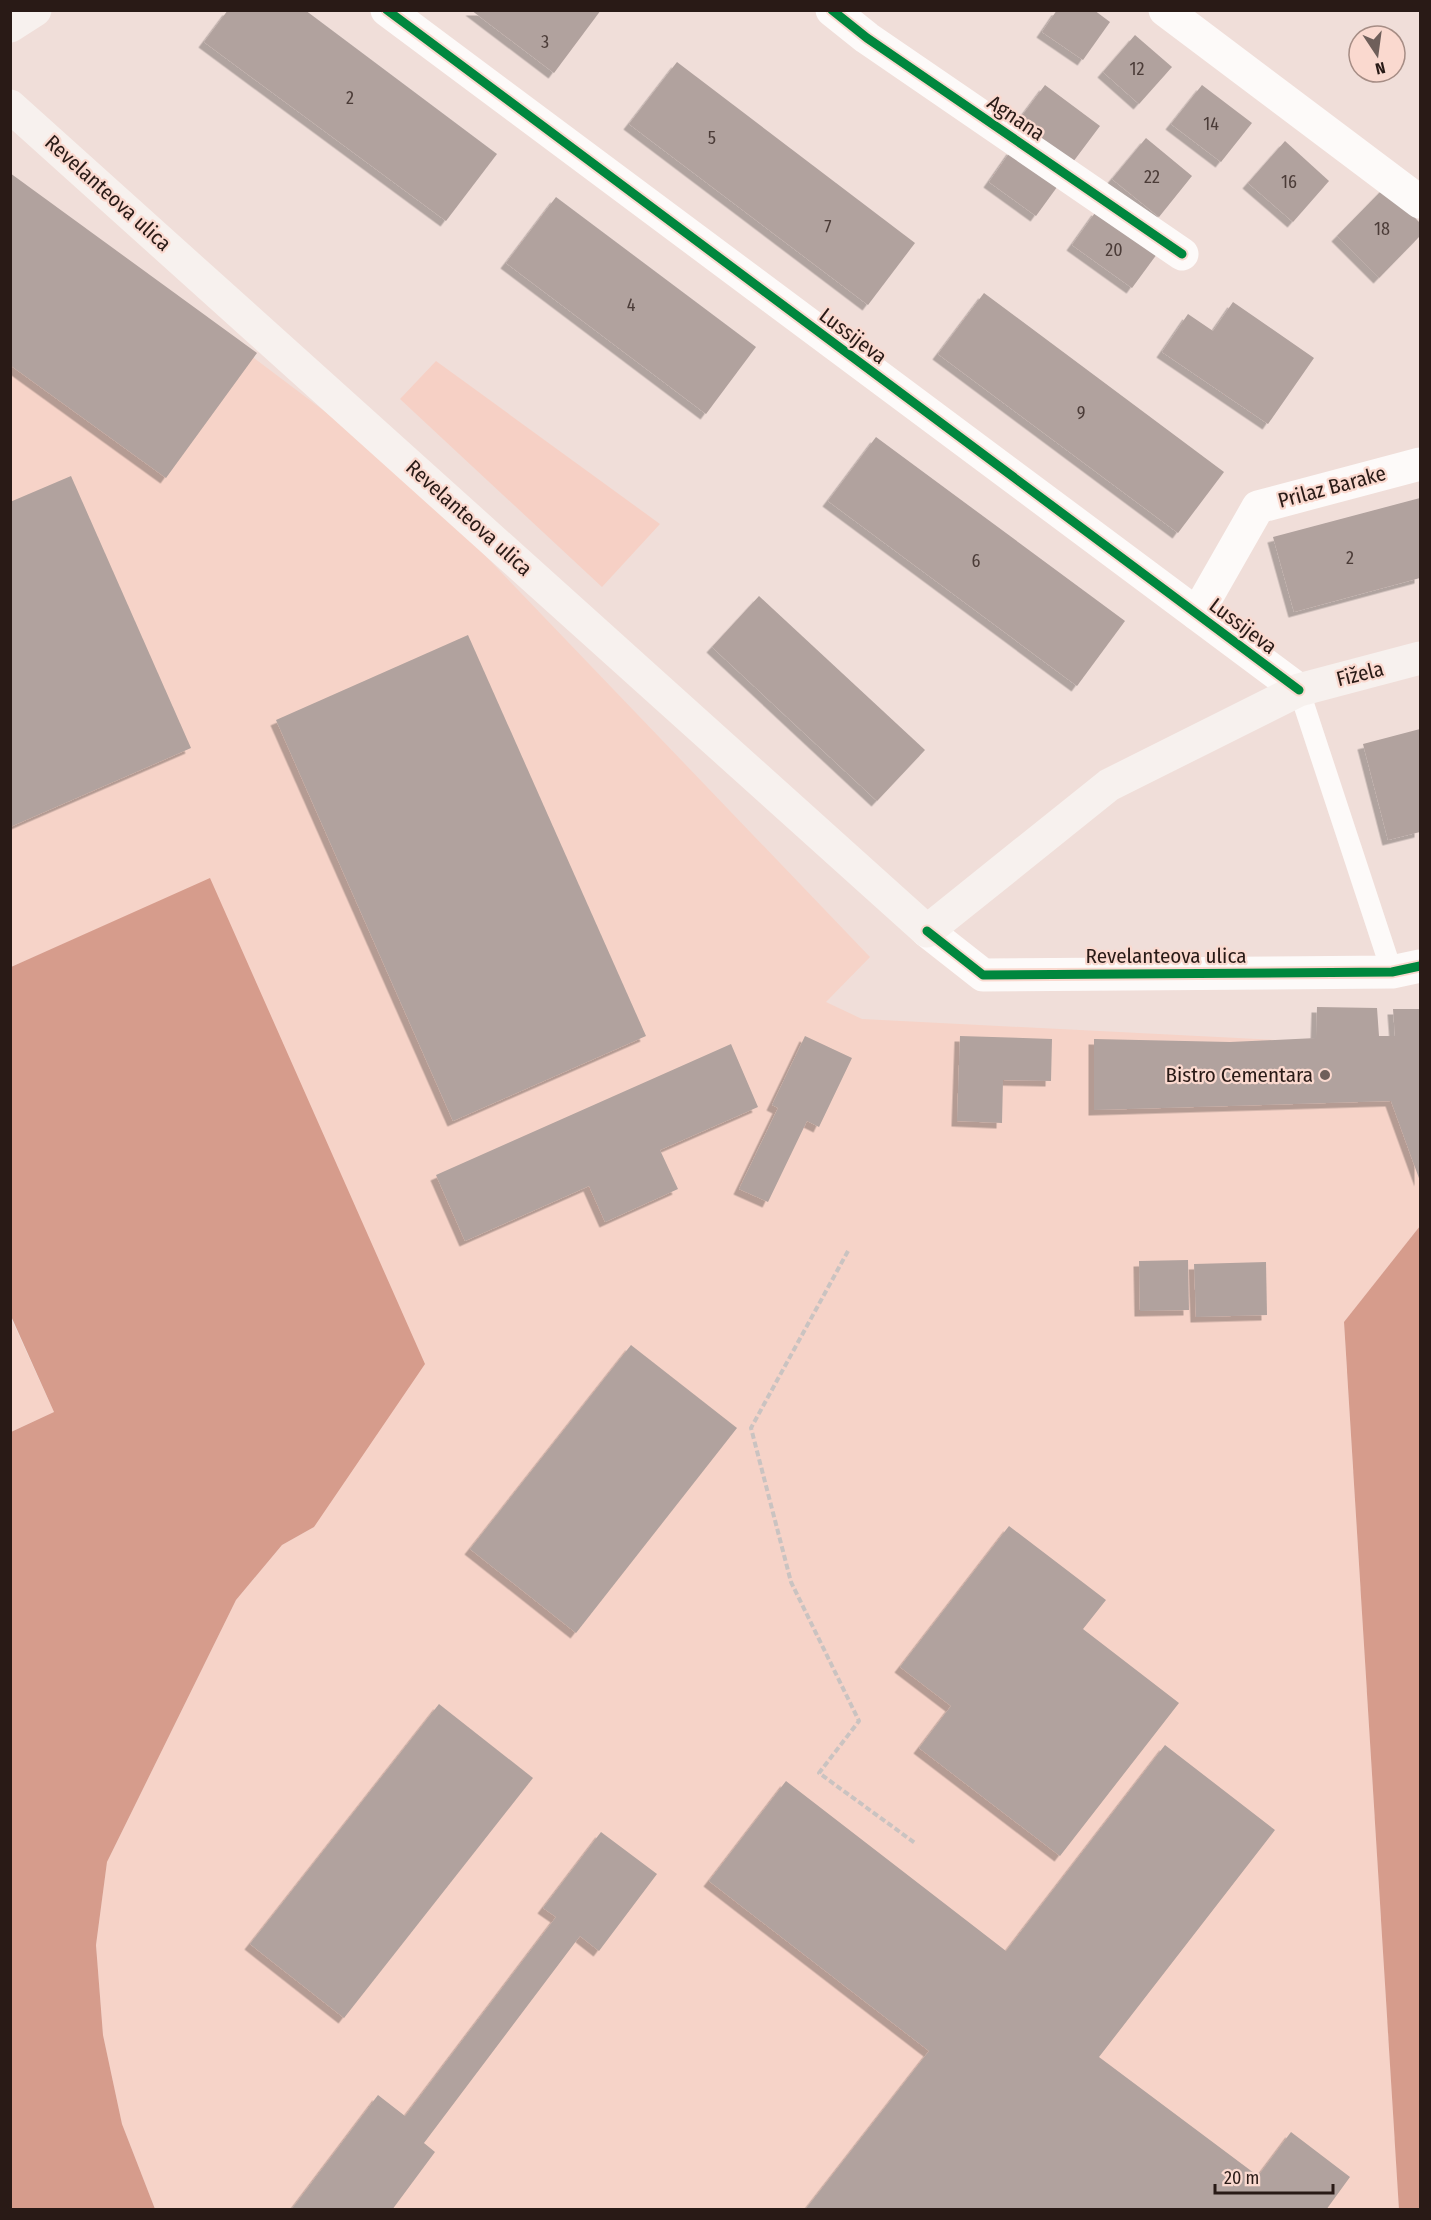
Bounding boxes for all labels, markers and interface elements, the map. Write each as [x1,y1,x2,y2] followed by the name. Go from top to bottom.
[1347,24,1407,84] north arrow
[541,31,549,53] house number: 3
[1130,58,1145,80] house number: 12
[1373,58,1387,78] text: N
[346,87,354,109] house number: 2
[982,89,1050,147] street label: Agnana
[1203,113,1219,135] house number: 14
[708,127,716,149] house number: 5
[40,130,176,256] street label: Revelanteova ulica
[1144,166,1160,188] house number: 22
[1281,171,1297,193] house number: 16
[824,216,832,238] house number: 7
[1374,218,1390,240] house number: 18
[1105,239,1123,261] house number: 20
[627,294,636,316] house number: 4
[814,302,892,370] street label: Lussijeva
[1077,402,1085,424] house number: 9
[401,455,537,581] street label: Revelanteova ulica
[1275,460,1389,514] street label: Prilaz Barake
[1346,547,1354,569] house number: 2
[972,550,981,572] house number: 6
[1204,592,1282,660] street label: Lussijeva
[1334,656,1386,692] street label: Fižela
[1086,943,1246,969] street label: Revelanteova ulica
[1165,1062,1313,1088] place label: Bistro Cementara
[1318,1068,1332,1082] marker: Bistro Cementara
[1215,2157,1334,2195] scale bar
[1224,2167,1259,2189] text: 20 m

